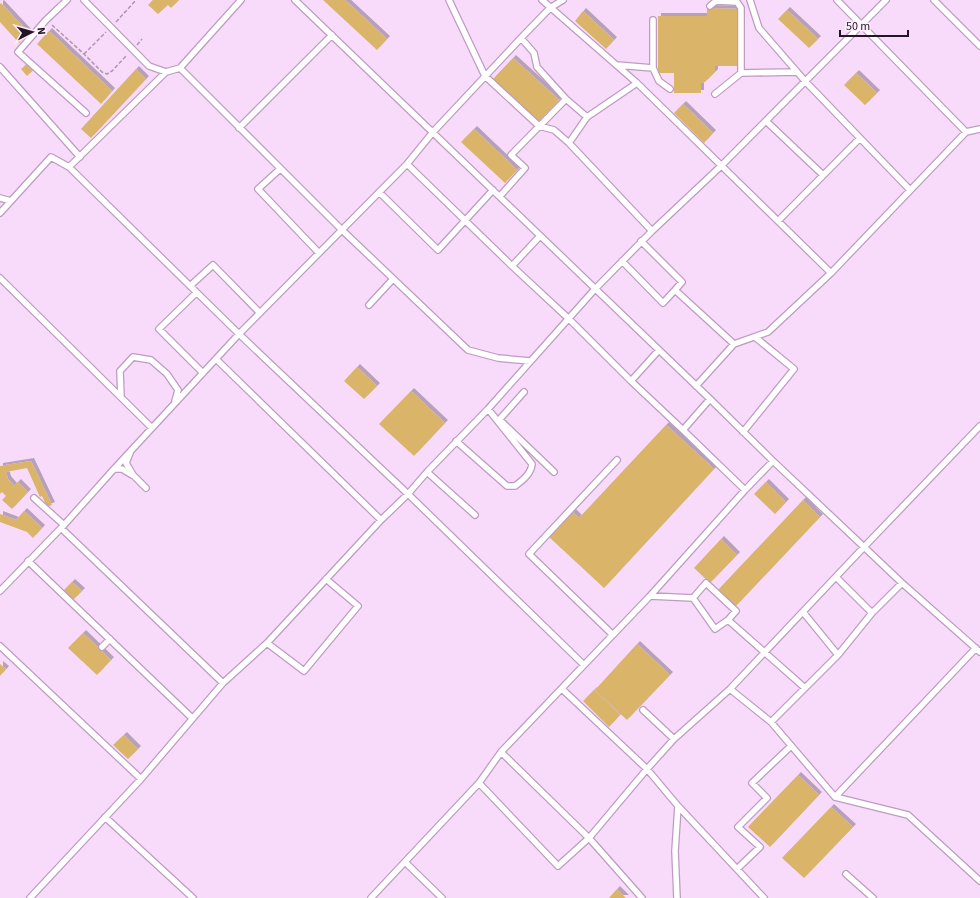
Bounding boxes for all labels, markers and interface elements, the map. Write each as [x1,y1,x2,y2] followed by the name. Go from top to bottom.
[12,12,52,52] north arrow
[840,12,908,38] scale bar
[846,18,870,35] text: 50 m
[34,27,49,35] text: N

